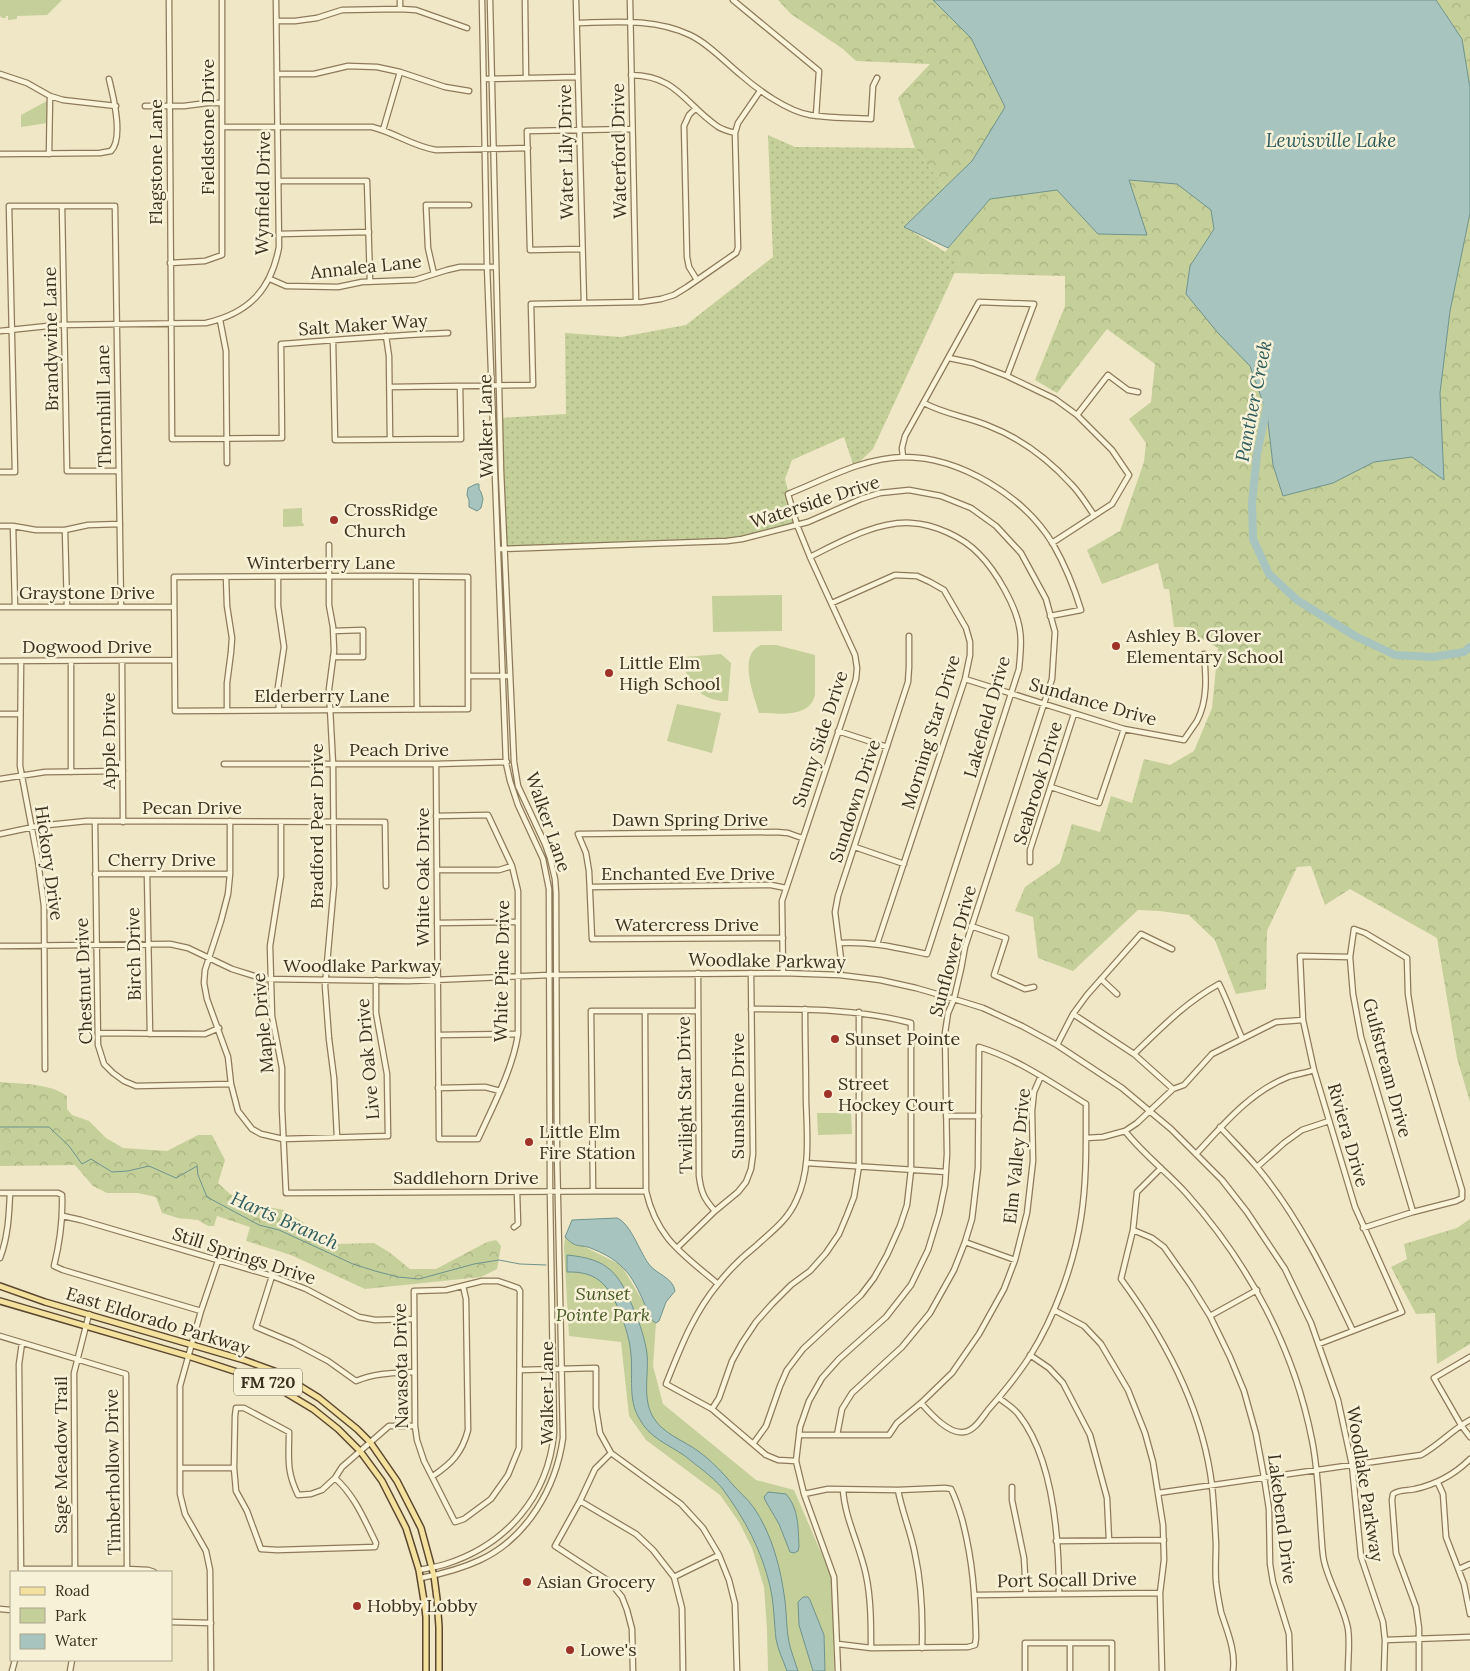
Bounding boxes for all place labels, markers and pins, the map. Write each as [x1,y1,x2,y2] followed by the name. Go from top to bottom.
[344,498,438,542] place label: CrossRidge Church
[328,514,340,526] marker: CrossRidge Church
[1125,624,1284,668] place label: Ashley B. Glover Elementary School
[1110,640,1122,652] marker: Ashley B. Glover Elementary School
[619,651,720,695] place label: Little Elm High School
[603,667,615,679] marker: Little Elm High School
[845,1027,960,1050] place label: Sunset Pointe
[829,1033,841,1045] marker: Sunset Pointe
[838,1072,954,1116] place label: Street Hockey Court
[822,1088,834,1100] marker: Street Hockey Court
[539,1120,636,1164] place label: Little Elm Fire Station
[523,1136,535,1148] marker: Little Elm Fire Station
[536,1570,656,1593] place label: Asian Grocery
[521,1576,533,1588] marker: Asian Grocery
[367,1594,478,1617] place label: Hobby Lobby
[351,1600,363,1612] marker: Hobby Lobby
[580,1638,637,1661] place label: Lowe's
[564,1644,576,1656] marker: Lowe's

